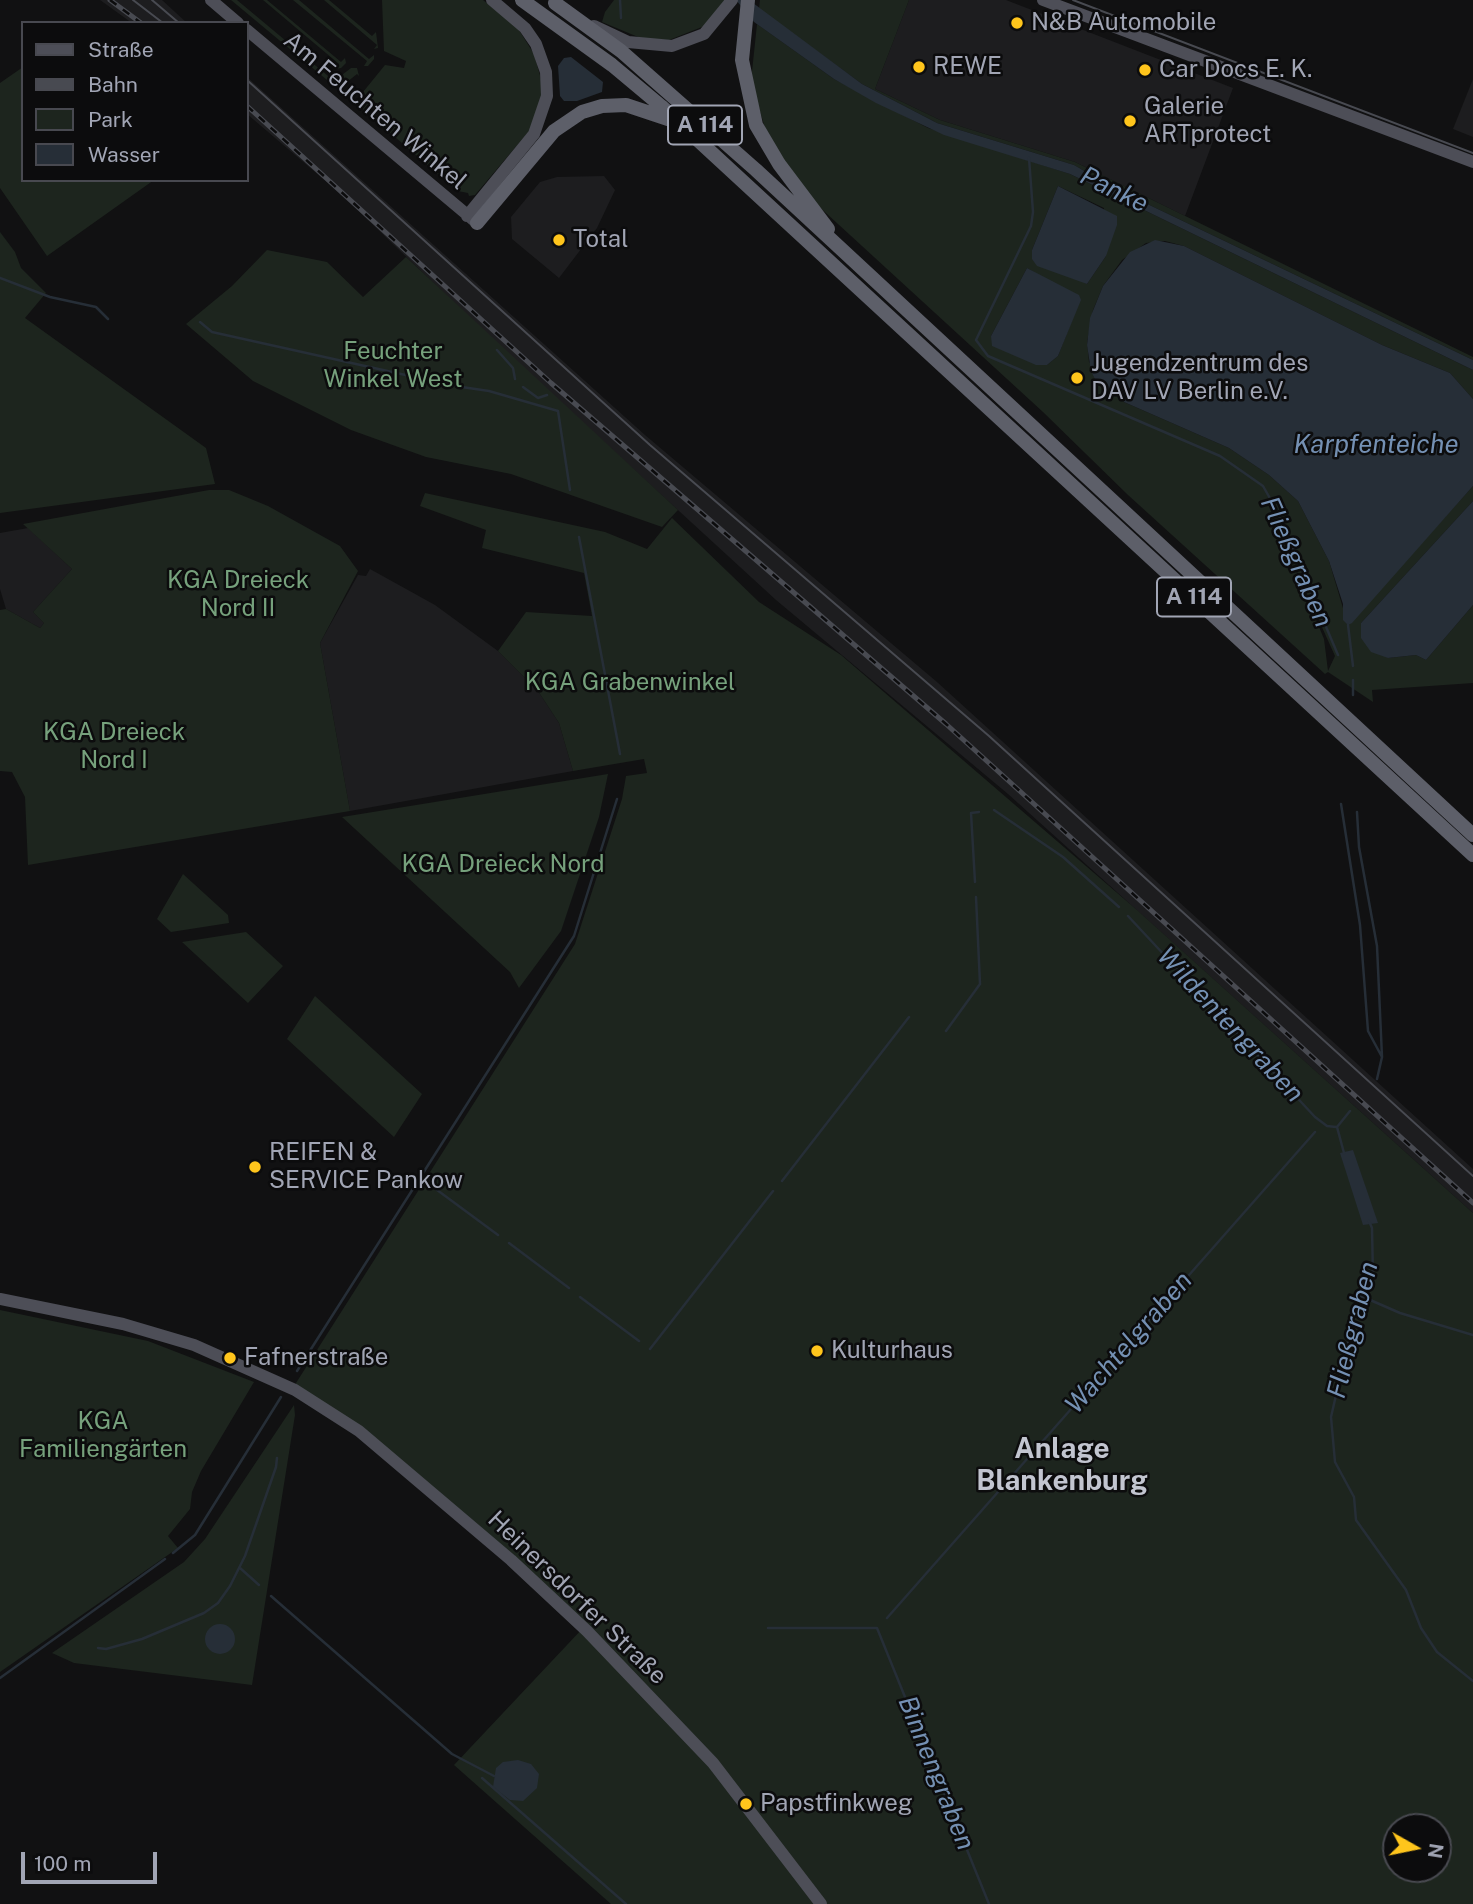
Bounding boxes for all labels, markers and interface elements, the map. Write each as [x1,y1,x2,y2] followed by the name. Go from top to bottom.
[1031,9,1216,37] place label: N&B Automobile
[1009,15,1025,31] marker: N&B Automobile
[21,21,248,182] legend
[278,26,472,196] street label: Am Feuchten Winkel
[88,37,154,62] text: Straße
[933,53,1002,81] place label: REWE
[1159,56,1312,84] place label: Car Docs E. K.
[911,59,927,75] marker: REWE
[1137,62,1153,78] marker: Car Docs E. K.
[88,72,138,97] text: Bahn
[1144,93,1271,149] place label: Galerie ARTprotect
[668,106,742,144] road number: A 114
[88,107,133,132] text: Park
[1122,113,1138,129] marker: Galerie ARTprotect
[88,142,160,167] text: Wasser
[1075,160,1153,220] water label: Panke
[573,226,628,254] place label: Total
[551,232,567,248] marker: Total
[324,338,462,394] park label: Feuchter Winkel West
[1091,350,1308,406] place label: Jugendzentrum des DAV LV Berlin e.V.
[1069,370,1085,386] marker: Jugendzentrum des DAV LV Berlin e.V.
[1293,429,1459,461] water label: Karpfenteiche
[1253,492,1339,632] water label: Fließgraben
[167,567,309,623] park label: KGA Dreieck Nord II
[1157,578,1231,617] road number: A 114
[525,669,735,697] park label: KGA Grabenwinkel
[43,719,185,775] park label: KGA Dreieck Nord I
[401,851,605,879] park label: KGA Dreieck Nord
[1150,941,1310,1109] water label: Wildentengraben
[269,1139,463,1195] place label: REIFEN & SERVICE Pankow
[247,1159,263,1175] marker: REIFEN & SERVICE Pankow
[1321,1258,1385,1402] water label: Fließgraben
[1059,1266,1199,1420] water label: Wachtelgraben
[831,1337,953,1365] place label: Kulturhaus
[809,1343,825,1359] marker: Kulturhaus
[244,1344,388,1372] place label: Fafnerstraße
[222,1350,238,1366] marker: Fafnerstraße
[19,1408,187,1464] park label: KGA Familiengärten
[976,1432,1148,1498] district label: Anlage Blankenburg
[482,1505,672,1691] street label: Heinersdorfer Straße
[891,1691,981,1855] water label: Binnengraben
[760,1790,913,1818] place label: Papstfinkweg
[738,1796,754,1812] marker: Papstfinkweg
[1382,1813,1452,1883] north arrow
[24,1838,161,1882] scale bar
[1424,1842,1448,1860] text: N
[34,1851,91,1876] text: 100 m

